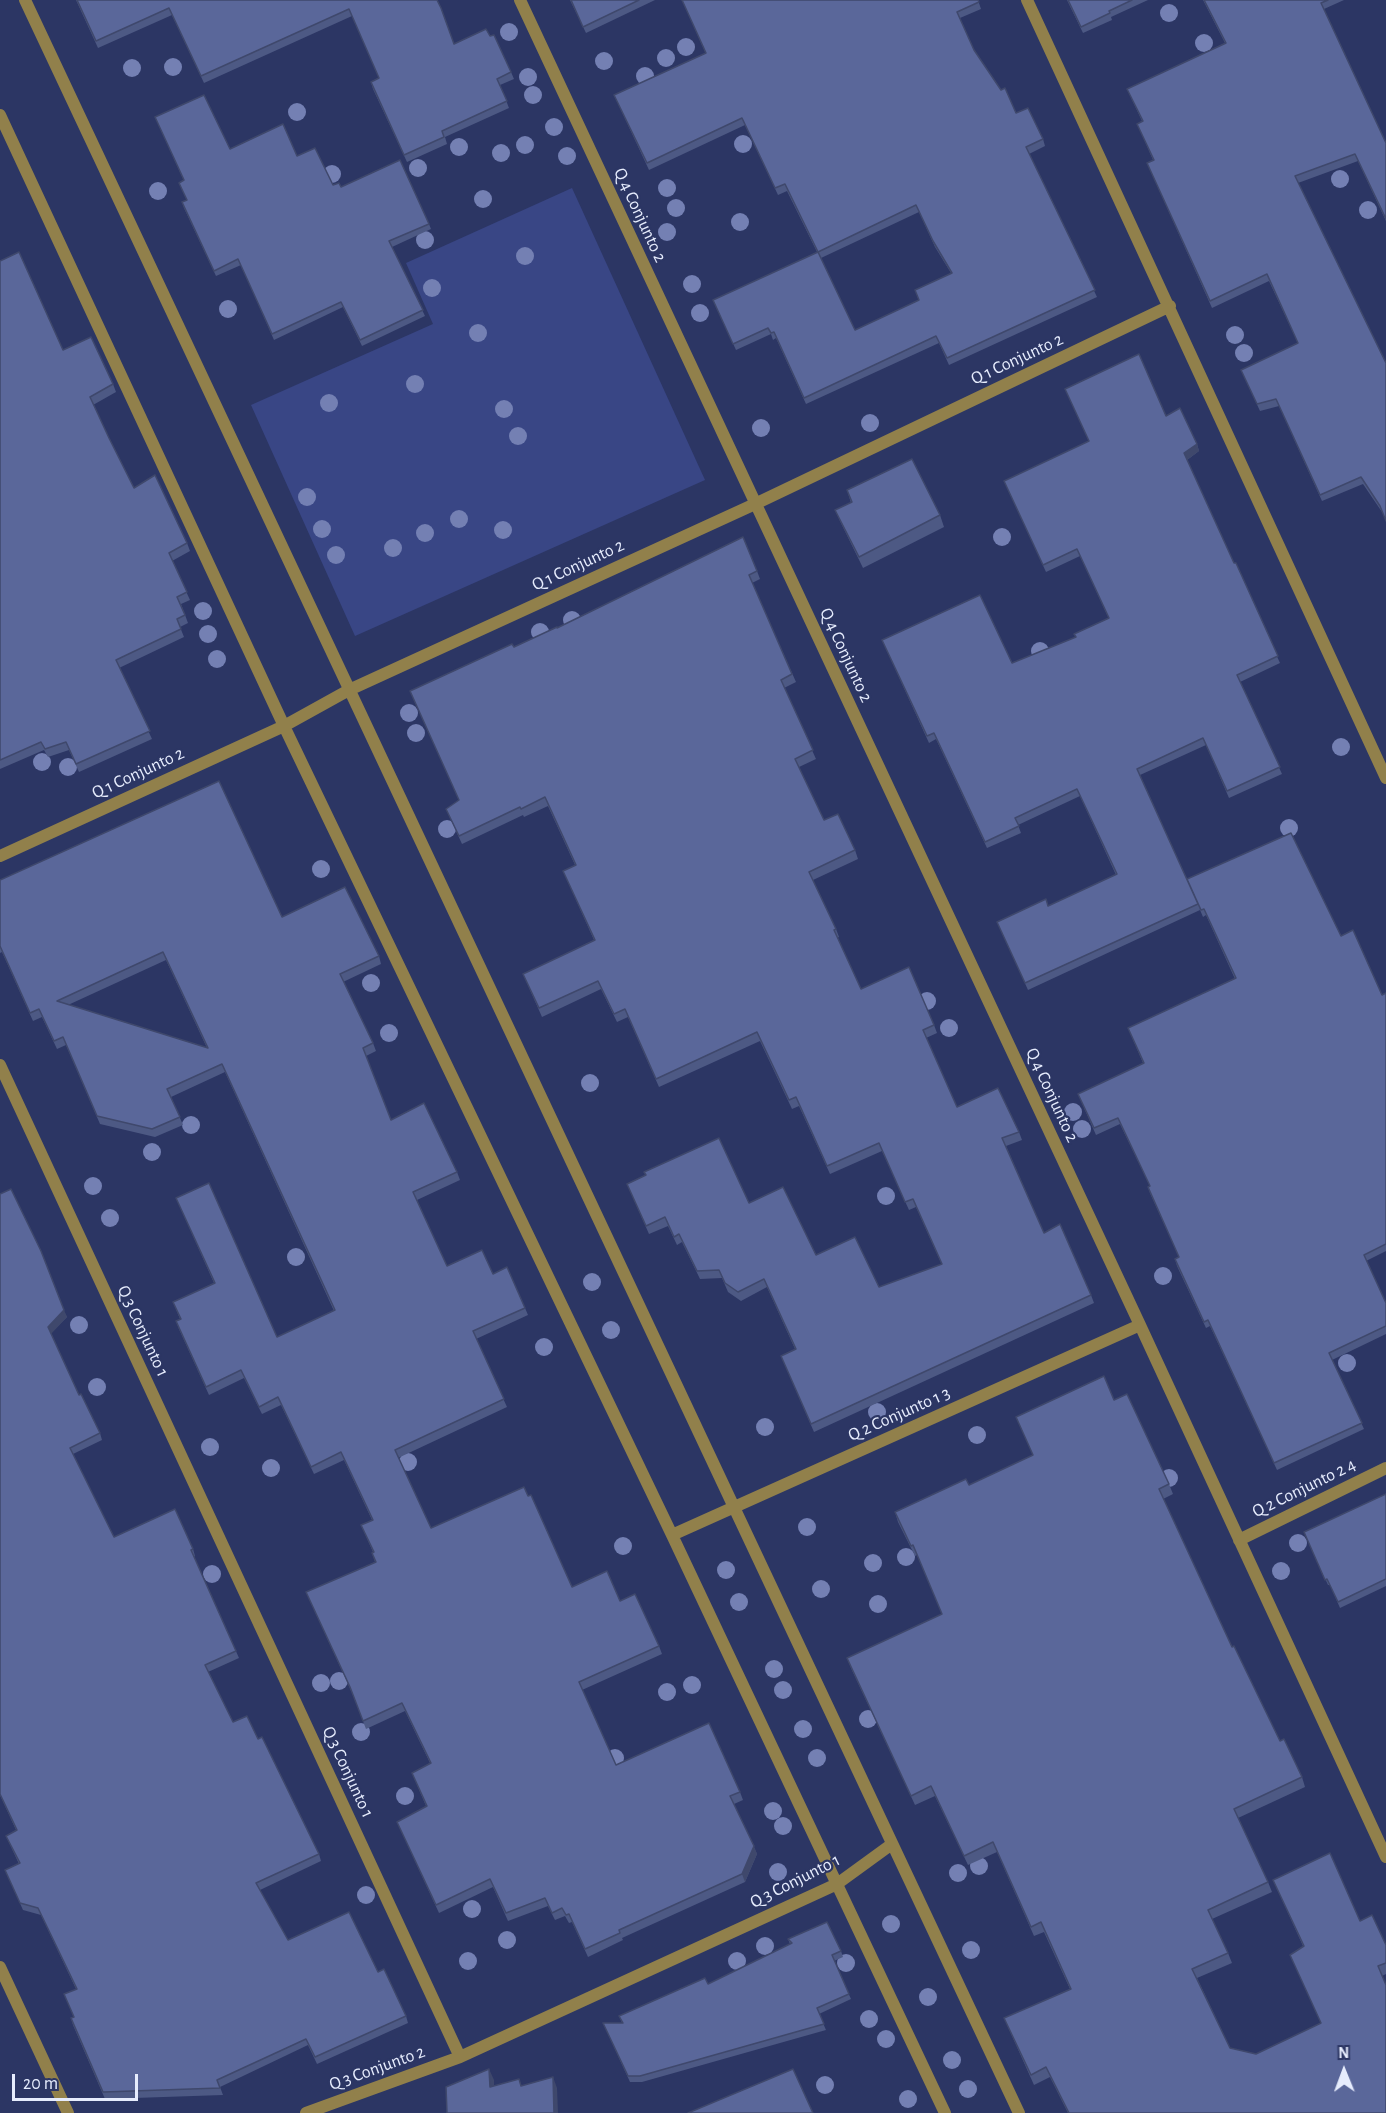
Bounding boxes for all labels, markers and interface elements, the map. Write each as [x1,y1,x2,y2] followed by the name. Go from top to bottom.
[609,164,671,266] street label: Q 4 Conjunto 2
[968,328,1066,390] street label: Q 1 Conjunto 2
[529,534,627,596] street label: Q 1 Conjunto 2
[815,604,877,706] street label: Q 4 Conjunto 2
[89,742,187,804] street label: Q 1 Conjunto 2
[1021,1044,1083,1146] street label: Q 4 Conjunto 2
[112,1282,174,1380] street label: Q 3 Conjunto 1
[845,1382,953,1446] street label: Q 2 Conjunto 1 3
[1249,1454,1359,1522] street label: Q 2 Conjunto 2 4
[317,1723,379,1821] street label: Q 3 Conjunto 1
[746,1849,844,1913] street label: Q 3 Conjunto 1
[326,2041,428,2095] street label: Q 3 Conjunto 2
[1314,2041,1374,2101] north arrow
[1338,2045,1349,2061] text: N
[15,2062,141,2100] scale bar
[23,2075,58,2093] text: 20 m

